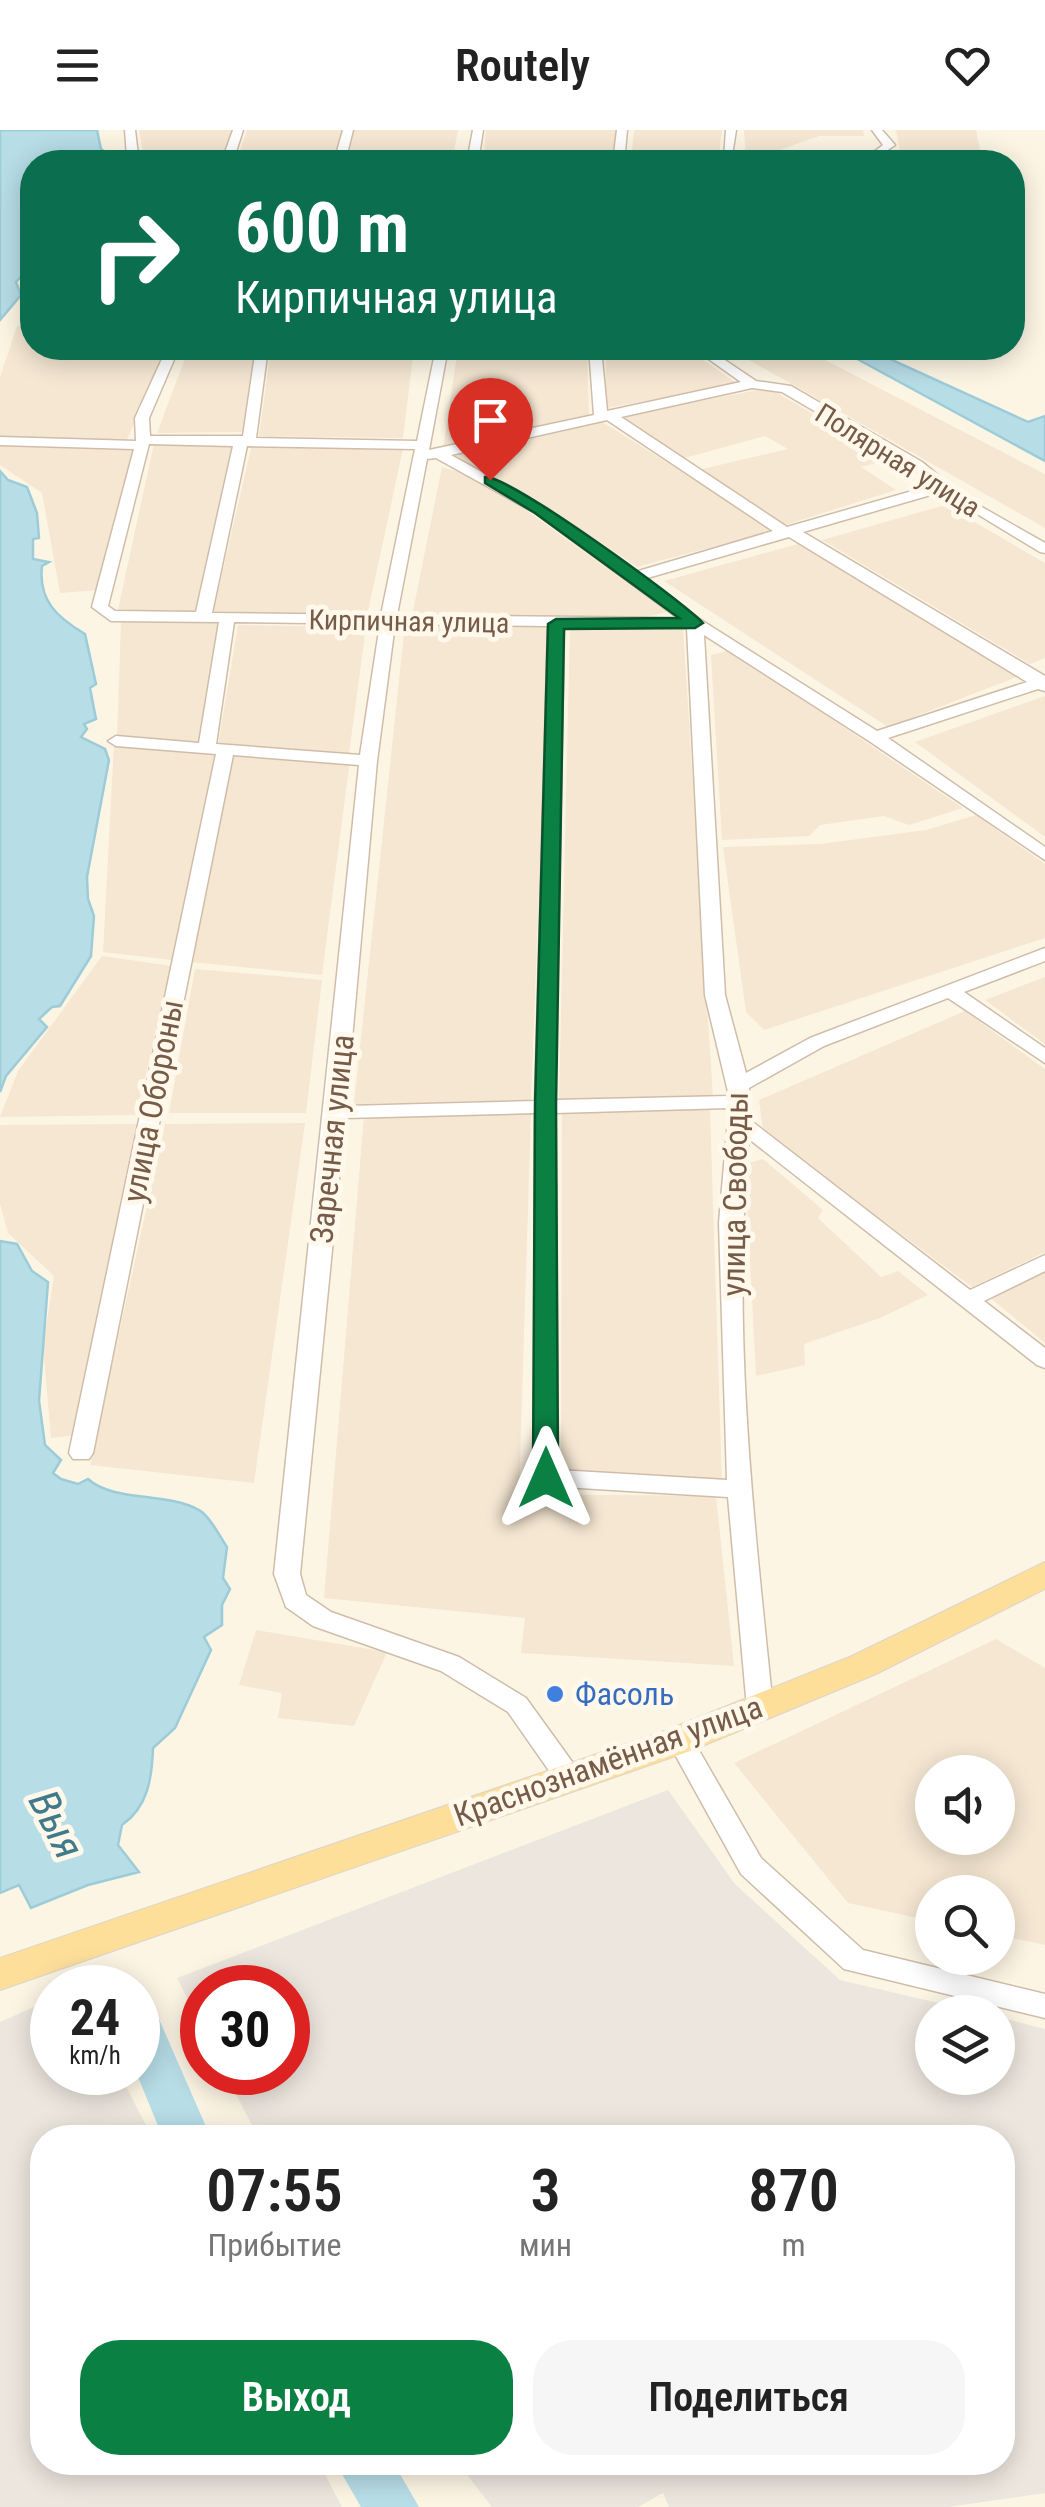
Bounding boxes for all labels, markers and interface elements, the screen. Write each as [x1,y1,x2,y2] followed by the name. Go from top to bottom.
[50,38,105,93] icon: menu
[940,38,995,93] icon: heart
[455,39,590,92] text: Routely
[235,187,409,269] text: 600 m
[70,190,200,320] icon: right
[235,271,558,324] text: Кирпичная улица
[448,378,533,481] pin
[463,393,518,448] icon: arrive
[809,397,986,524] street label: Полярная улица
[308,603,510,640] street label: Кирпичная улица
[115,997,191,1205] street label: улица Обороны
[302,1033,362,1245] street label: Заречная улица
[714,1091,756,1297] street label: улица Свободы
[494,1426,598,1530] position arrow
[575,1675,674,1713] place label: Фасоль
[544,1683,566,1705] marker: Фасоль
[449,1687,767,1835] street label: Краснознамённая улица
[915,1755,1015,2095] map controls
[915,1755,1015,1855] button: sound
[19,1782,94,1866] water label: Выя
[915,1875,1015,1975] button: search
[180,1965,310,2095] speed limit sign: 30
[70,1989,120,2047] text: 24
[915,1995,1015,2095] button: layers
[69,2041,121,2070] text: km/h
[206,2155,343,2226] text: 07:55
[530,2155,561,2226] text: 3
[748,2155,839,2226] text: 870
[207,2226,342,2264] text: Прибытие
[519,2226,572,2264] text: мин
[782,2226,806,2264] text: m
[80,2340,513,2455] button: Выход
[533,2340,965,2455] button: Поделиться

